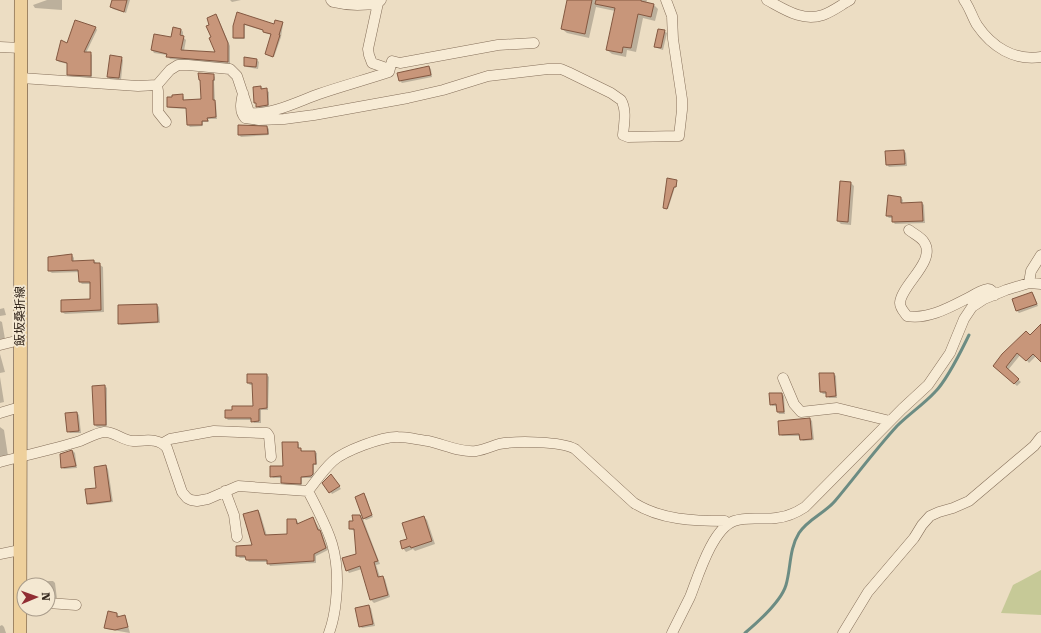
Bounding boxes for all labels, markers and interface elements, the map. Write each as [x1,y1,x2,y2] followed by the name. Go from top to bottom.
[13,286,27,346] street label: 飯坂桑折線
[16,577,56,617] north arrow
[39,592,52,602] text: N

